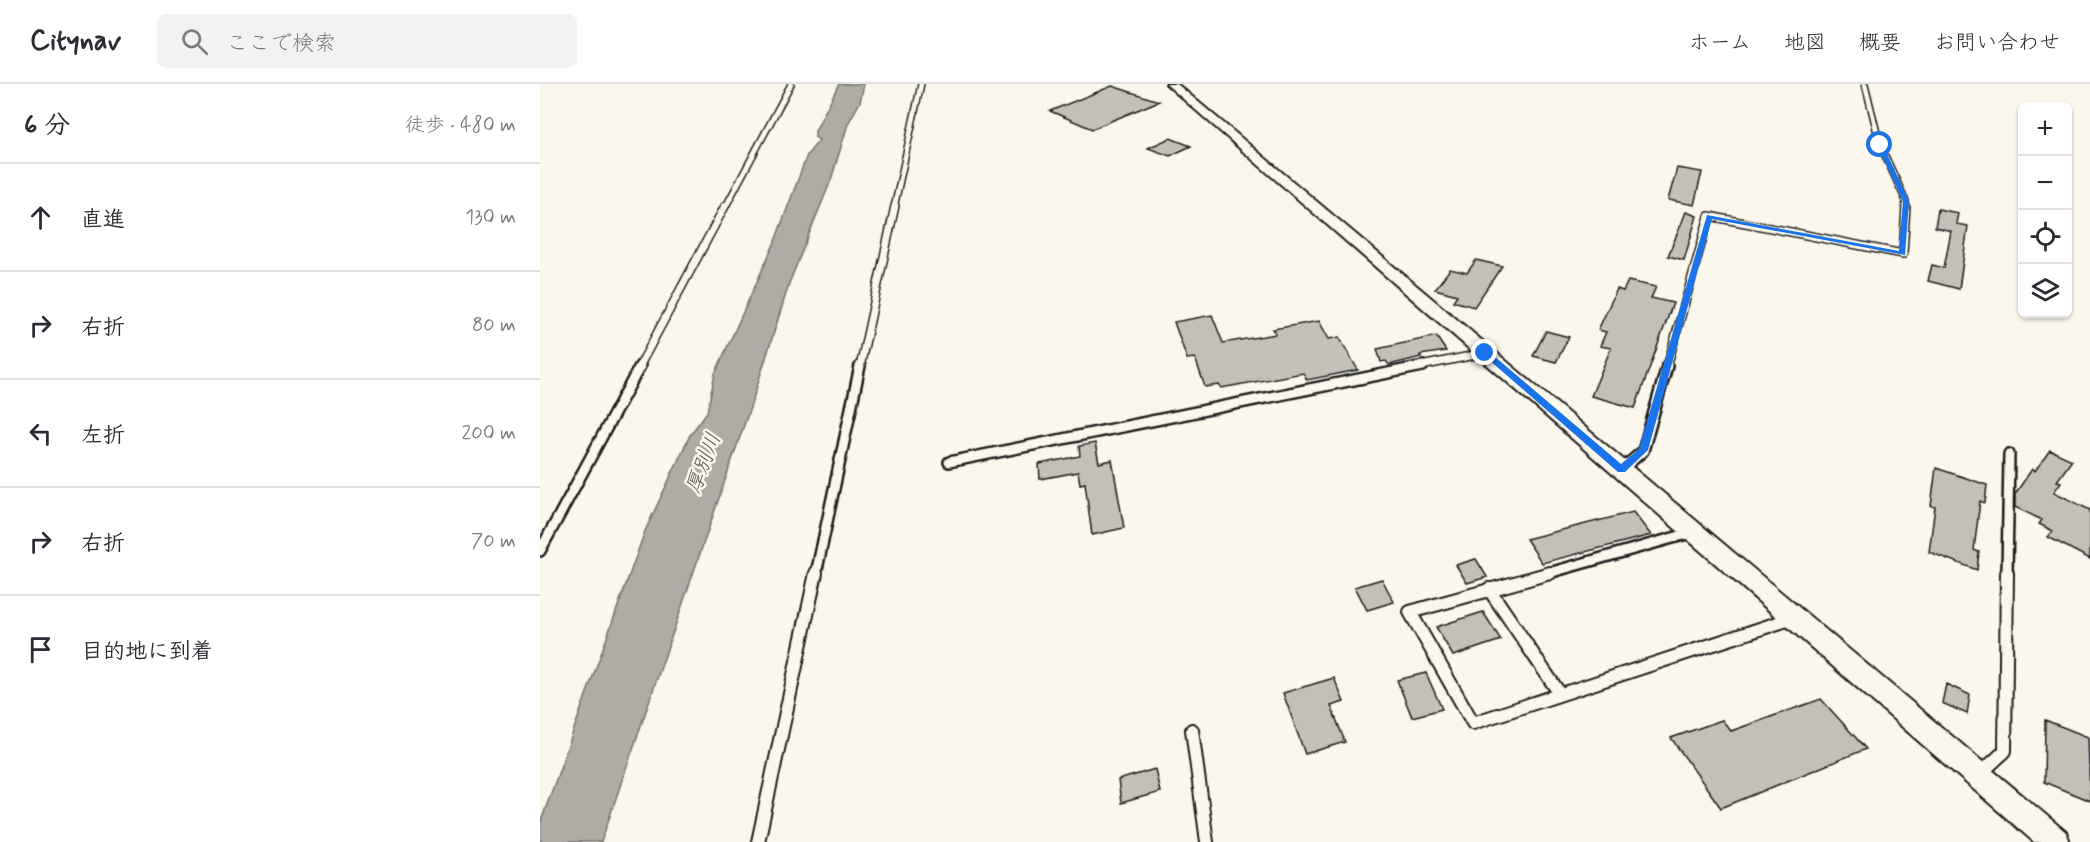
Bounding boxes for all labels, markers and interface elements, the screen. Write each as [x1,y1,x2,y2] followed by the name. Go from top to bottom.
[157,14,577,68] search box
[30,23,121,60] text: Citynav
[178,25,211,58] icon: search
[1689,29,1751,57] text: ホーム
[1784,29,1826,57] text: 地図
[1859,29,1901,57] text: 概要
[1934,29,2060,57] text: お問い合わせ
[226,30,336,58] text: ここで検索
[2018,102,2072,318] map controls
[2018,102,2072,156] button: +
[24,109,70,143] text: 6 分
[405,112,516,139] text: 徒歩 · 480 m
[1866,131,1892,157] route start
[2018,156,2072,210] button: −
[24,201,57,234] icon: ahead
[465,204,516,231] text: 130 m
[81,206,125,234] text: 直進
[2018,210,2072,264] button: locate
[2018,264,2072,318] button: layers
[24,309,57,342] icon: right
[472,312,516,339] text: 80 m
[81,314,125,342] text: 右折
[1471,339,1497,365] route end
[24,417,57,450] icon: left
[461,420,516,447] text: 200 m
[81,422,125,450] text: 左折
[680,429,728,498] water label: 厚別川
[24,525,57,558] icon: right
[471,528,516,555] text: 70 m
[81,530,125,558] text: 右折
[24,633,57,666] icon: arrive
[81,638,213,666] text: 目的地に到着

